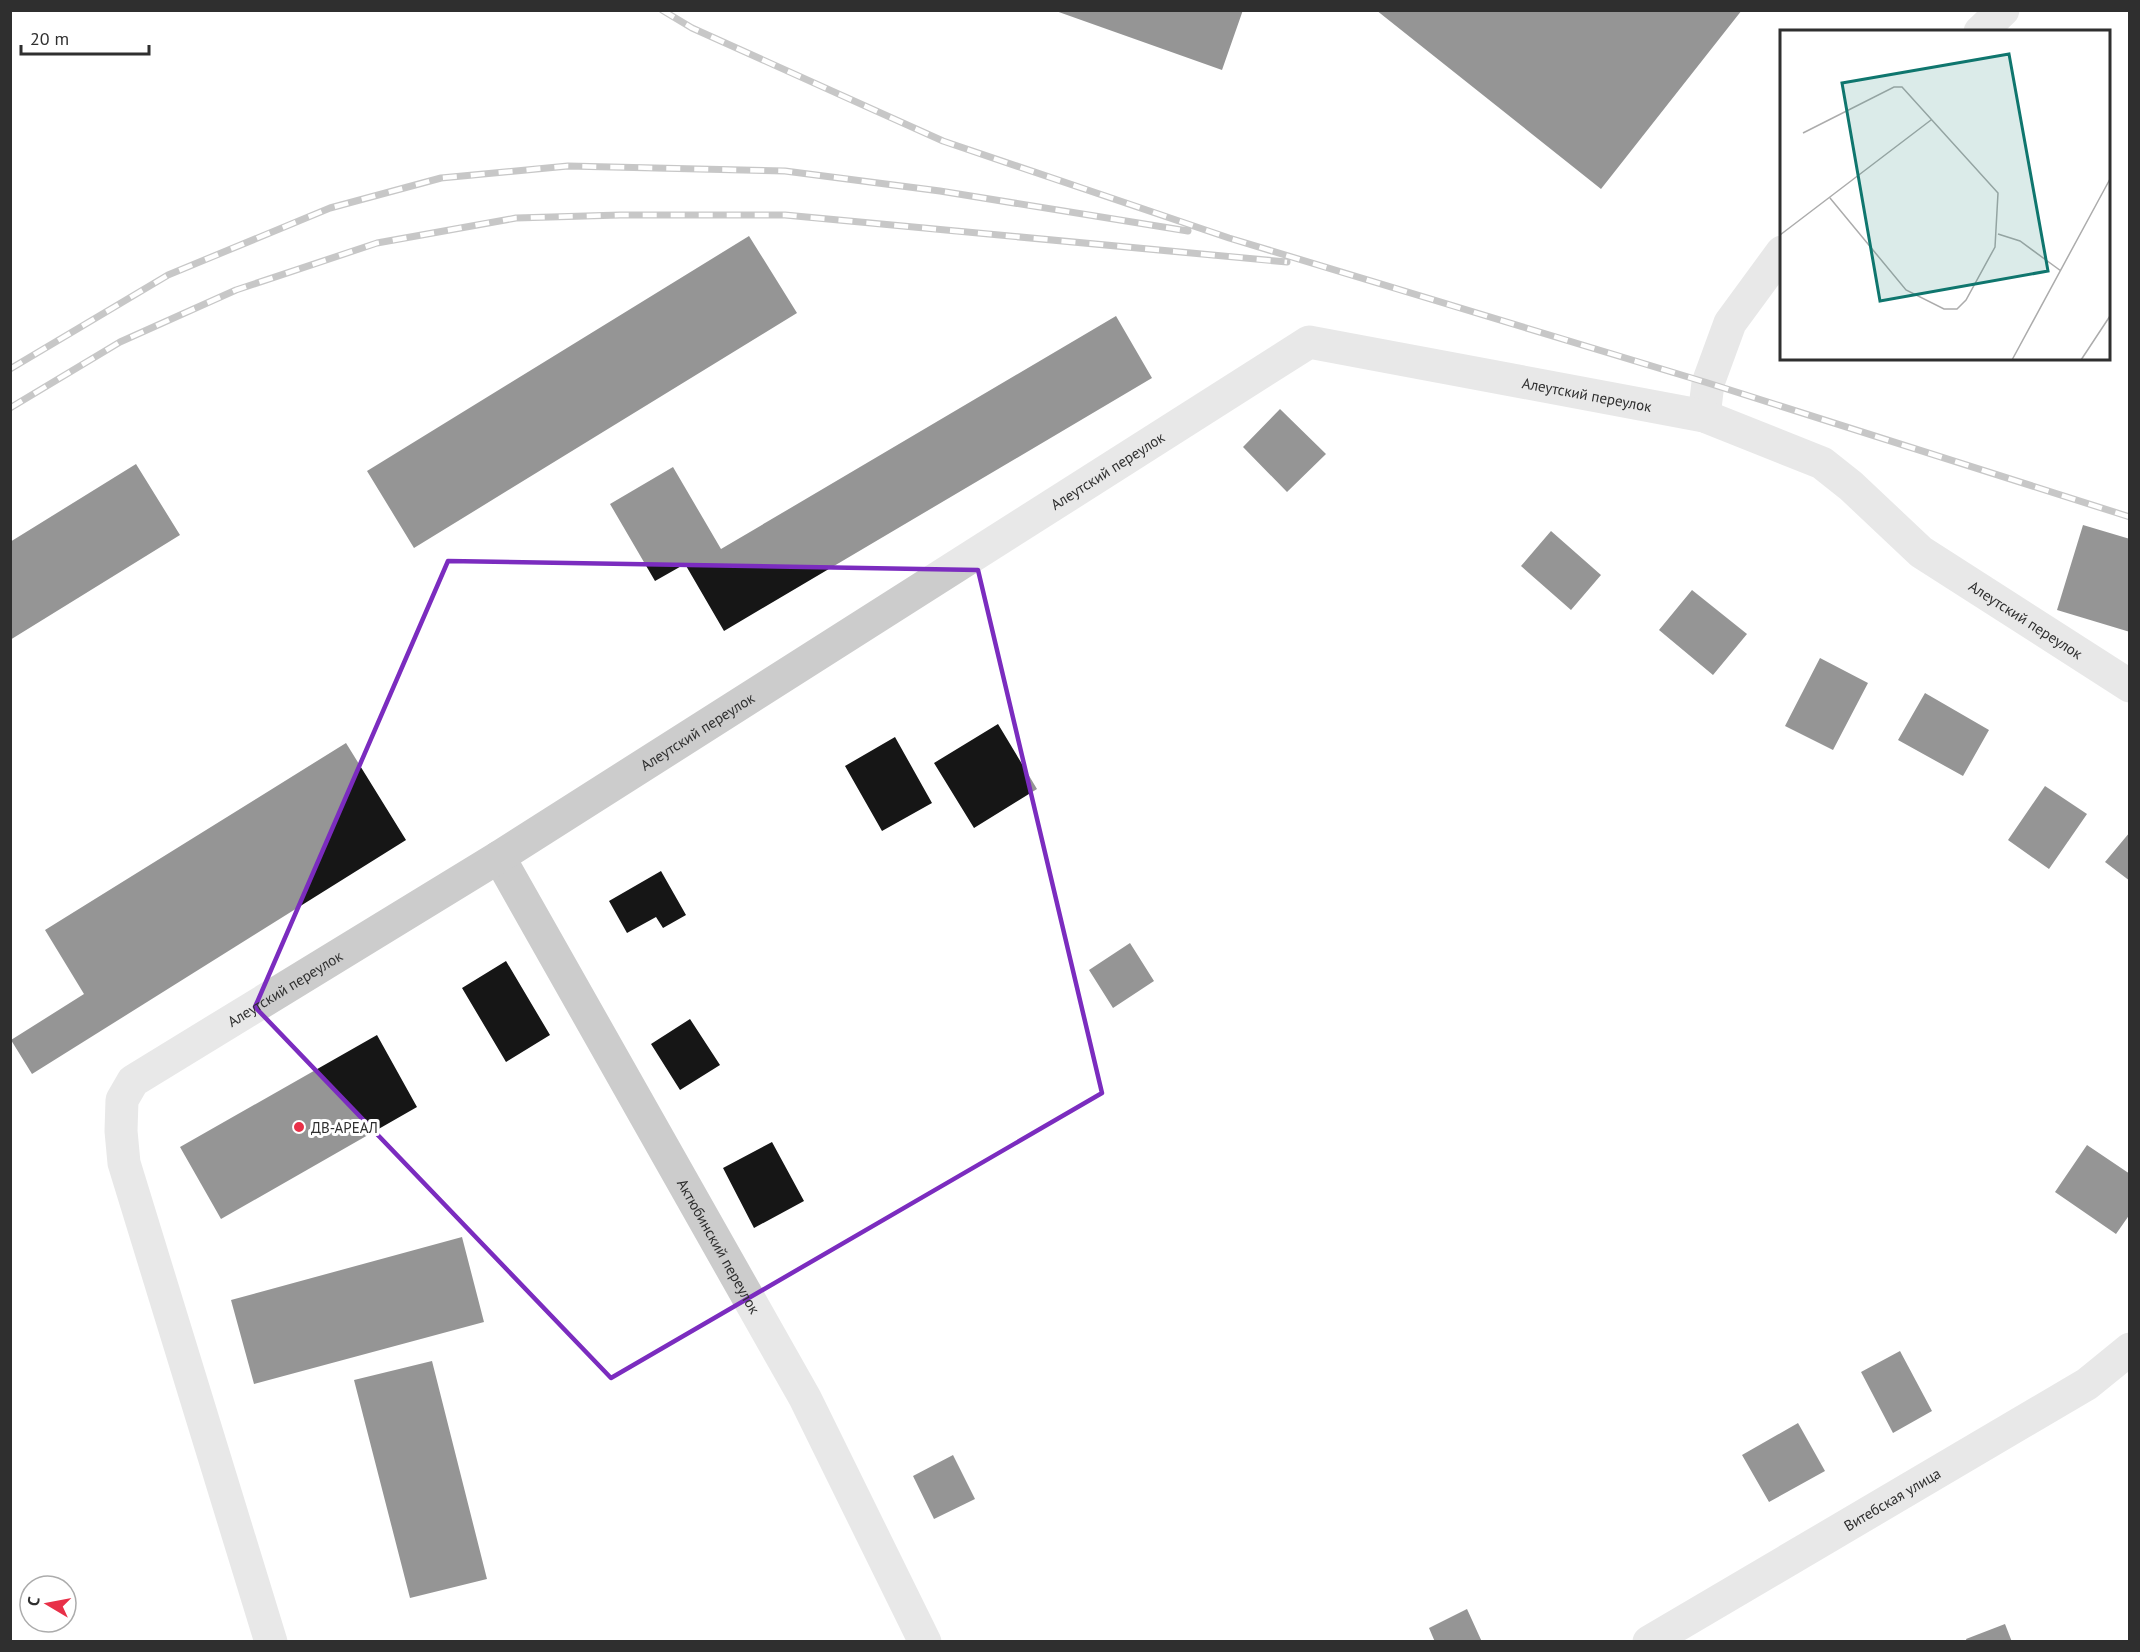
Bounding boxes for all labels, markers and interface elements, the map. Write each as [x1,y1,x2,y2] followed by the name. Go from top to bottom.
[21,18,148,56] scale bar
[30,27,69,50] text: 20 m
[1780,30,2110,360] inset map
[1521,373,1654,416] street label: Алеутский переулок
[1047,427,1168,514] street label: Алеутский переулок
[1966,576,2087,663] street label: Алеутский переулок
[637,687,758,774] street label: Алеутский переулок
[224,945,346,1031] street label: Алеутский переулок
[311,1118,378,1137] place label: ДВ-АРЕАЛ
[292,1120,306,1134] marker: ДВ-АРЕАЛ
[673,1175,765,1318] street label: Актюбинский переулок
[1840,1463,1944,1535] street label: Витебская улица
[18,1574,78,1634] north arrow
[23,1595,44,1608] text: С

